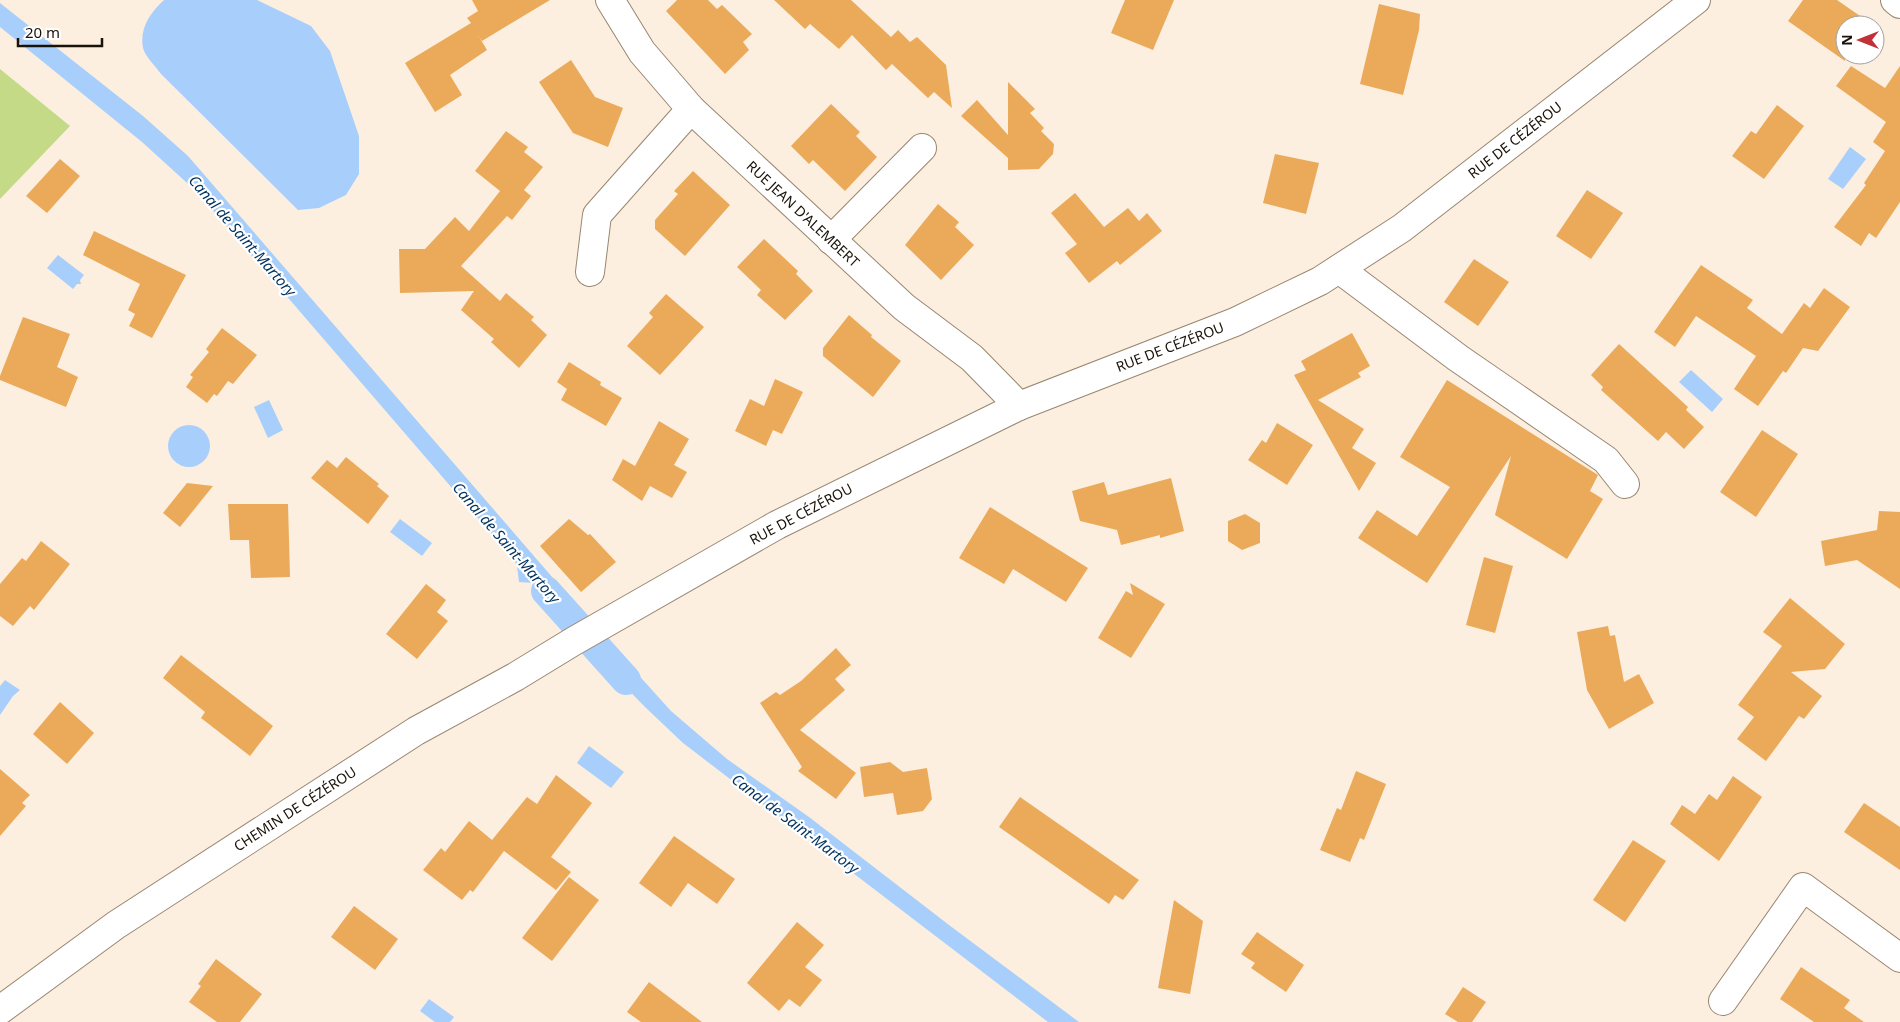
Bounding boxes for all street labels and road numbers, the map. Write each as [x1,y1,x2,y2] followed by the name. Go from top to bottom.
[1464,97,1566,182] street label: RUE DE CÉZÉROU
[743,156,864,271] street label: RUE JEAN D'ALEMBERT
[1113,317,1227,376] street label: RUE DE CÉZÉROU
[746,478,856,549] street label: RUE DE CÉZÉROU
[230,762,360,855] street label: CHEMIN DE CÉZÉROU

